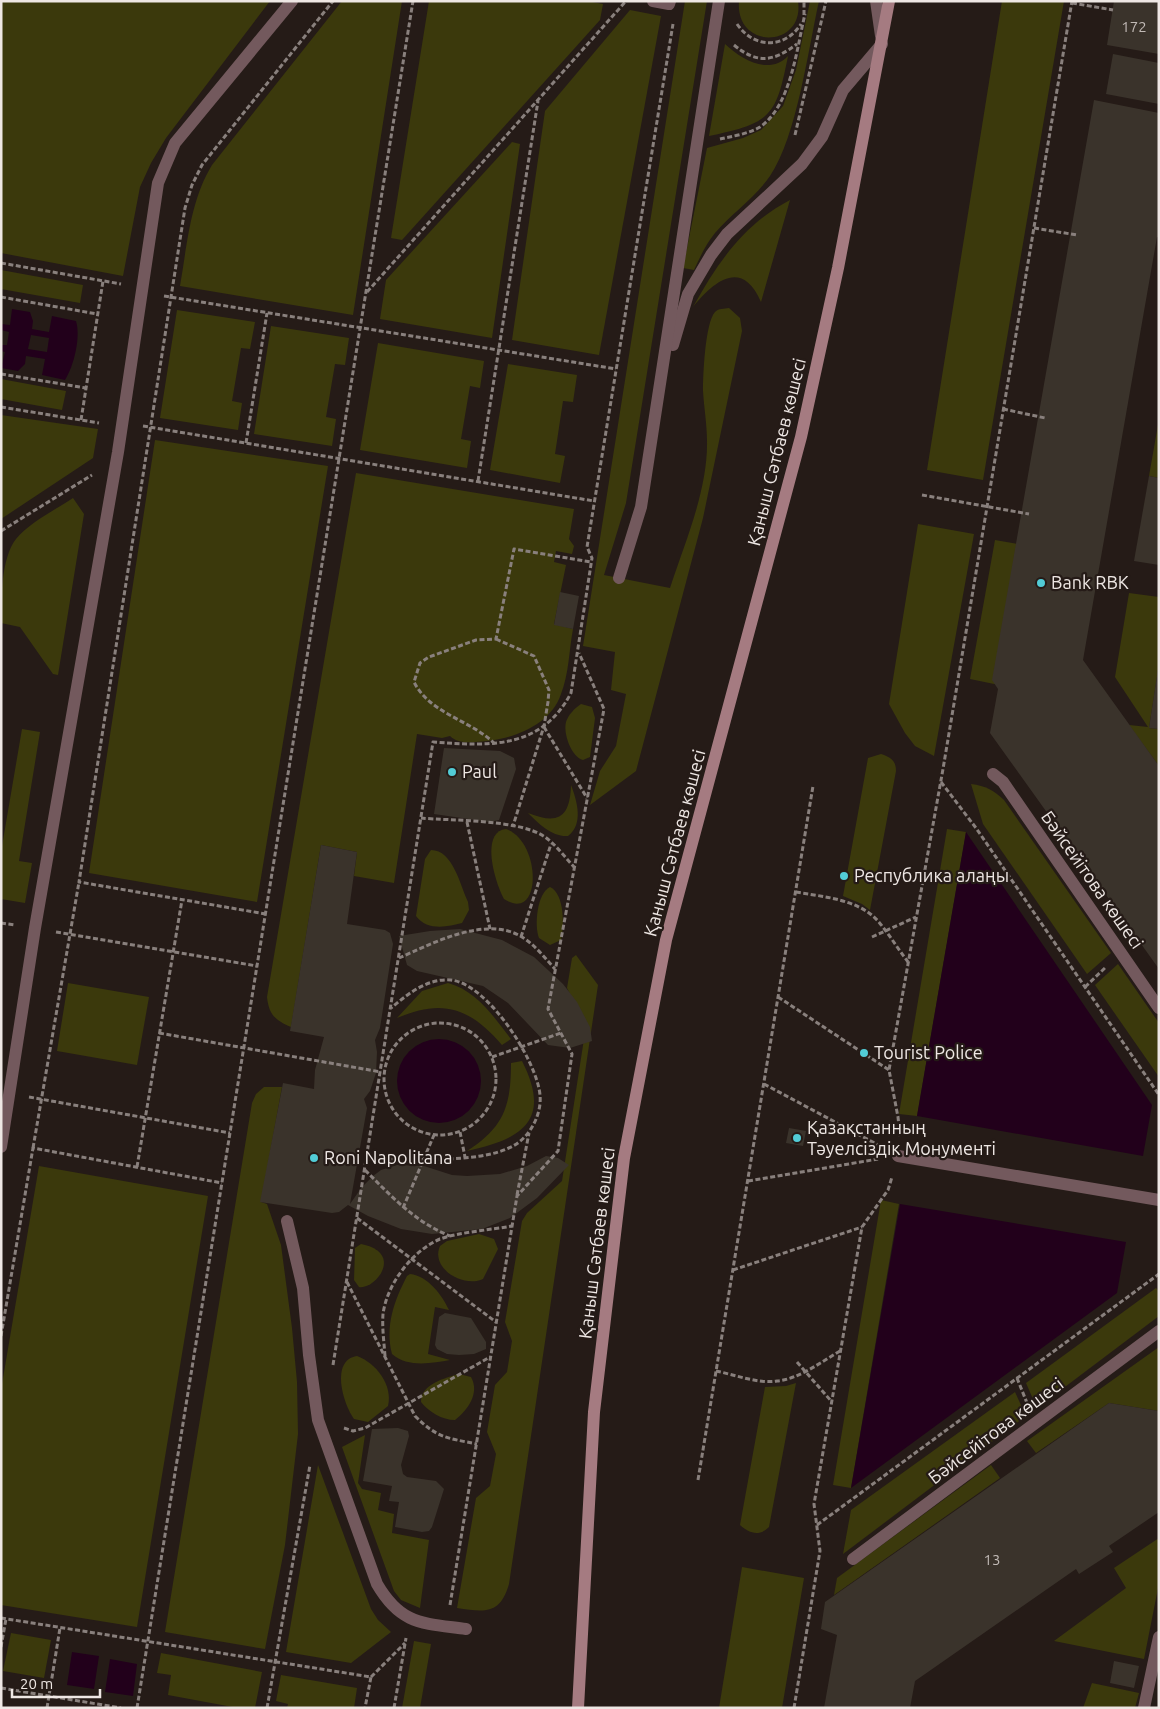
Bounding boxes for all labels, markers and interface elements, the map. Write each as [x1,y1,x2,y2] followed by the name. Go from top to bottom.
[1121,18,1147,35] house number: 172
[743,356,809,548] street label: Қаныш Сәтбаев көшесі
[1051,572,1129,592] place label: Bank RBK
[1035,577,1047,589] marker: Bank RBK
[639,747,709,938] street label: Қаныш Сәтбаев көшесі
[462,761,497,781] place label: Paul
[446,766,458,778] marker: Paul
[1038,807,1148,952] street label: Бәйсейітова көшесі
[854,865,1009,885] place label: Республика алаңы
[838,870,850,882] marker: Республика алаңы
[874,1042,983,1062] place label: Tourist Police
[858,1047,870,1059] marker: Tourist Police
[807,1117,996,1158] place label: Қазақстанның Тәуелсіздік Монументі
[791,1132,803,1144] marker: Қазақстанның Тәуелсіздік Монументі
[574,1146,618,1340] street label: Қаныш Сәтбаев көшесі
[324,1147,453,1167] place label: Roni Napolitana
[308,1152,320,1164] marker: Roni Napolitana
[924,1373,1067,1487] street label: Бәйсейітова көшесі
[984,1551,1000,1568] house number: 13
[12,1666,100,1698] scale bar
[20,1675,53,1692] text: 20 m

